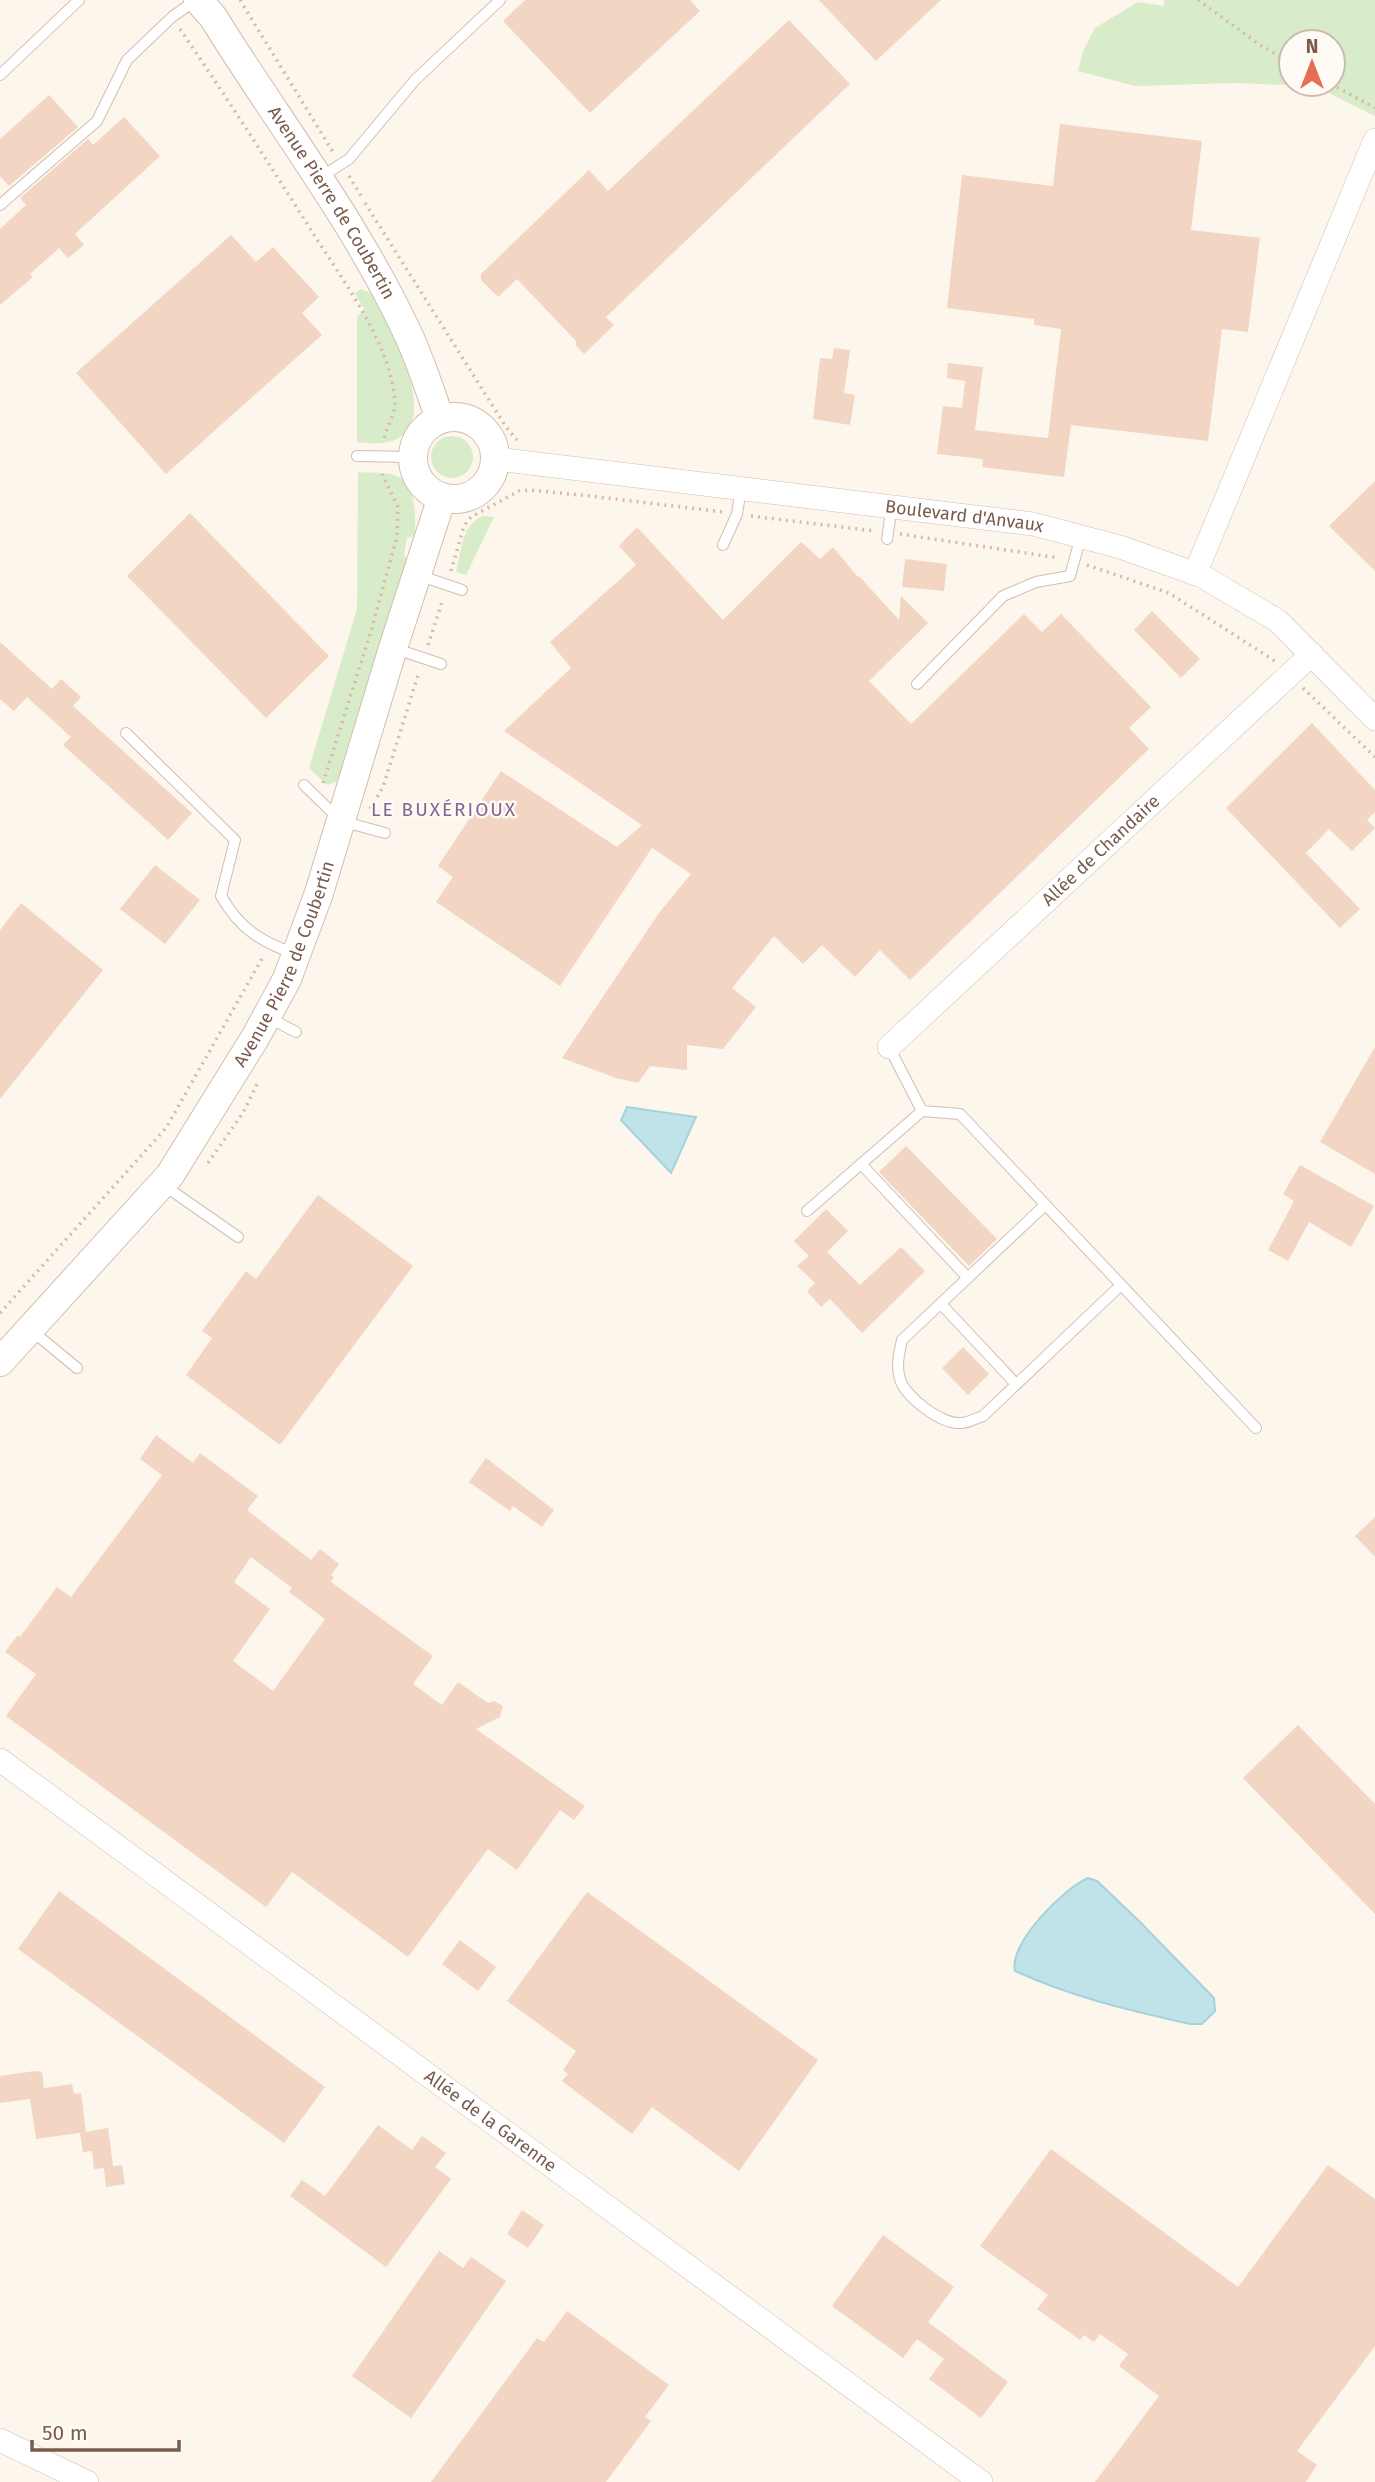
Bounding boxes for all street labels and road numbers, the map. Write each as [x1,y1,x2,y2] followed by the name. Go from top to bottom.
[263,102,400,303] street label: Avenue Pierre de Coubertin
[884,495,1047,538] street label: Boulevard d'Anvaux
[1037,790,1164,911] street label: Allée de Chandaire
[229,858,339,1071] street label: Avenue Pierre de Coubertin
[420,2065,561,2177] street label: Allée de la Garenne

